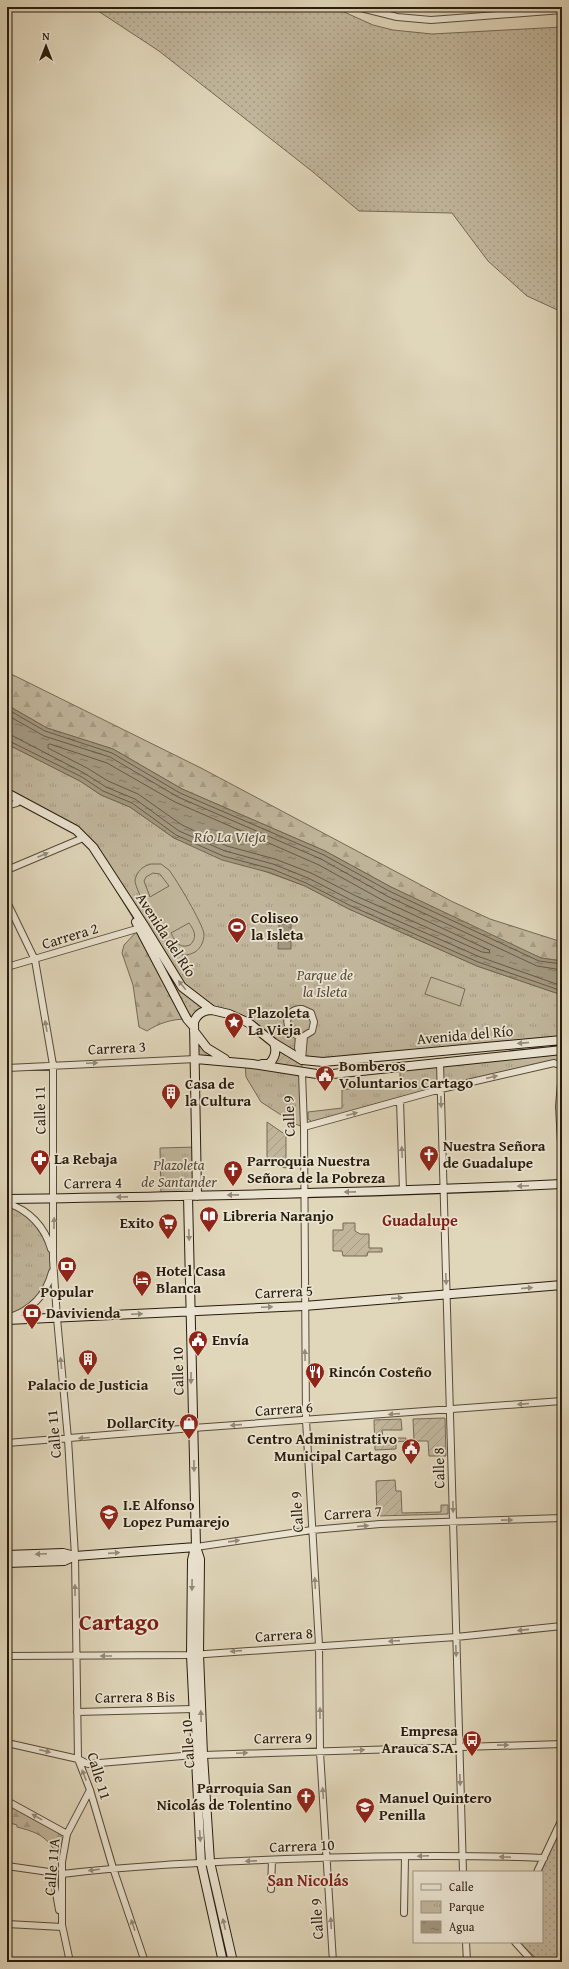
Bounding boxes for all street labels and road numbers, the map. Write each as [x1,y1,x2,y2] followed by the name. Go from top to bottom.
[131,888,202,981] street label: Avenida del Río
[39,917,101,954] street label: Carrera 2
[416,1020,514,1049] street label: Avenida del Río
[87,1035,147,1060] street label: Carrera 3
[29,1086,50,1134] street label: Calle 11
[277,1095,300,1137] street label: Calle 9
[64,1171,122,1194] street label: Carrera 4
[254,1279,314,1304] street label: Carrera 5
[167,1347,188,1395] street label: Calle 10
[254,1396,314,1421] street label: Carrera 6
[41,1409,66,1459] street label: Calle 11
[428,1447,449,1489] street label: Calle 8
[285,1491,308,1533] street label: Calle 9
[323,1500,383,1525] street label: Carrera 7
[254,1622,314,1647] street label: Carrera 8
[95,1685,175,1708] street label: Carrera 8 Bis
[176,1719,199,1769] street label: Calle 10
[254,1726,312,1749] street label: Carrera 9
[82,1750,117,1802] street label: Calle 11
[269,1834,335,1857] street label: Carrera 10
[39,1837,64,1897] street label: Calle 11A
[305,1898,328,1940] street label: Calle 9

